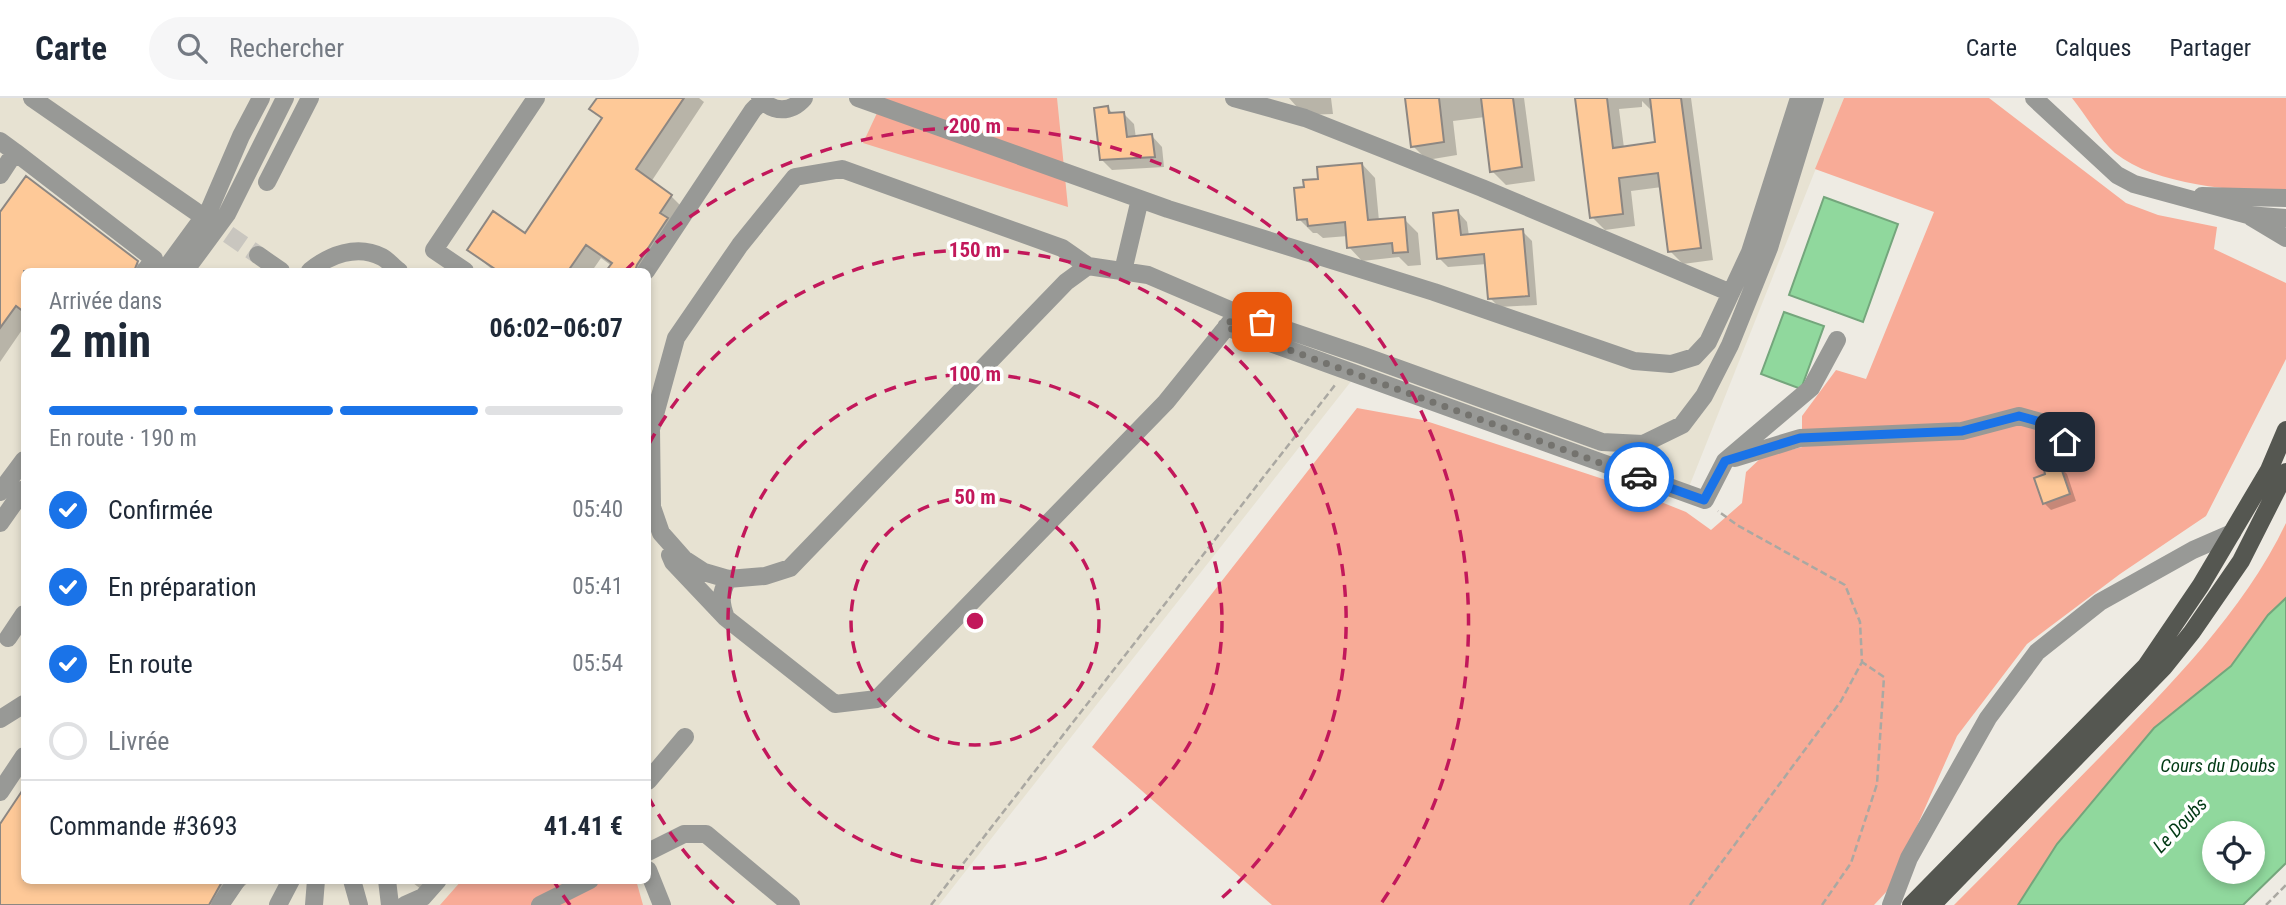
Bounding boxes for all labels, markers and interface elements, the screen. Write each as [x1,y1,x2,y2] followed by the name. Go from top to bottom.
[149,17,639,80] search box
[35,29,107,68] text: Carte
[173,29,211,67] icon: search
[229,33,344,63] text: Rechercher
[1966,34,2017,62] text: Carte
[2055,34,2131,62] text: Calques
[2169,34,2251,62] text: Partager
[949,114,1001,138] text: 200 m
[949,238,1001,262] text: 150 m
[49,288,162,315] text: Arrivée dans
[1232,292,1292,352] pin
[1243,303,1281,341] icon: bag
[489,313,623,343] text: 06:02–06:07
[49,314,151,368] text: 2 min
[949,362,1001,386] text: 100 m
[2035,412,2095,472] pin
[2046,423,2084,461] icon: home
[49,425,197,452] text: En route · 190 m
[1604,442,1674,512] courier
[1620,458,1658,496] icon: car
[954,485,996,509] text: 50 m
[49,491,87,529] icon: check
[108,495,213,525] text: Confirmée
[572,496,623,523] text: 05:40
[49,568,87,606] icon: check
[108,572,257,602] text: En préparation
[572,573,623,600] text: 05:41
[963,609,987,633] centre of rings
[49,645,87,683] icon: check
[108,649,193,679] text: En route
[572,650,623,677] text: 05:54
[108,726,170,756] text: Livrée
[2160,754,2276,777] water label: Cours du Doubs
[2148,793,2212,857] water label: Le Doubs
[49,811,238,841] text: Commande #3693
[544,811,623,841] text: 41.41 €
[2202,821,2265,884] map controls
[2202,821,2265,884] button: locate

